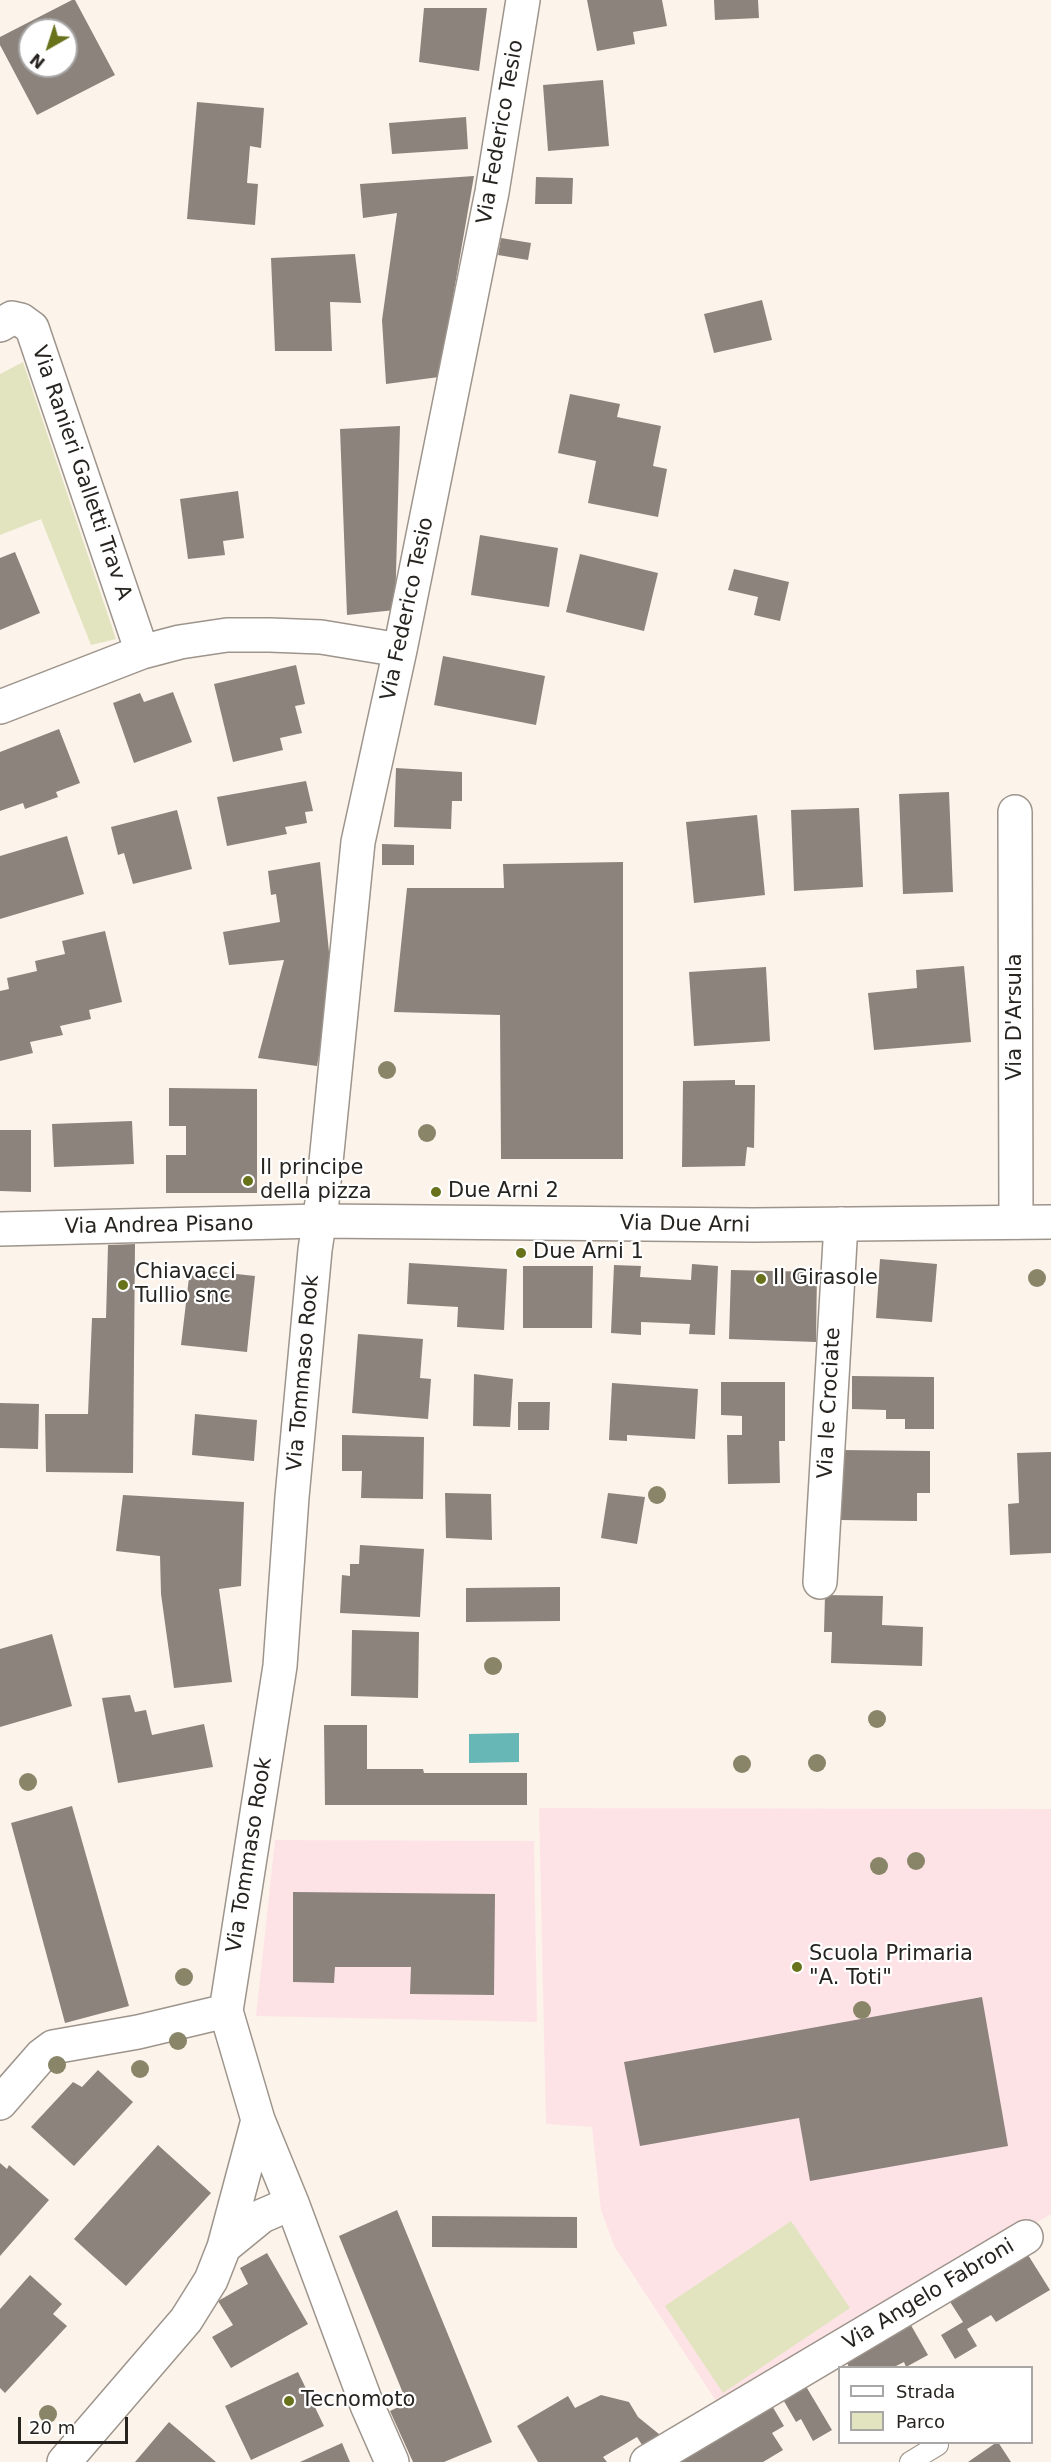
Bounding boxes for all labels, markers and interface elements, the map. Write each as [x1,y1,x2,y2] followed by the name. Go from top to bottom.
[18,18,78,78] north arrow
[472,38,530,226] street label: Via Federico Tesio
[26,49,49,72] text: N
[26,343,136,603] street label: Via Ranieri Galletti Trav A
[376,515,440,703] street label: Via Federico Tesio
[1003,953,1029,1081] street label: Via D'Arsula
[260,1156,372,1206] place label: Il principe della pizza
[241,1174,255,1188] marker: Il principe della pizza
[448,1179,559,1205] place label: Due Arni 2
[429,1185,443,1199] marker: Due Arni 2
[620,1211,750,1239] street label: Via Due Arni
[64,1212,254,1240] street label: Via Andrea Pisano
[533,1240,644,1266] place label: Due Arni 1
[514,1246,528,1260] marker: Due Arni 1
[135,1260,236,1310] place label: Chiavacci Tullio snc
[773,1266,878,1292] place label: Il Girasole
[754,1272,768,1286] marker: Il Girasole
[283,1274,325,1472] street label: Via Tommaso Rook
[116,1278,130,1292] marker: Chiavacci Tullio snc
[813,1327,847,1479] street label: Via le Crociate
[222,1756,278,1954] street label: Via Tommaso Rook
[809,1942,973,1992] place label: Scuola Primaria "A. Toti"
[790,1960,804,1974] marker: Scuola Primaria "A. Toti"
[839,2234,1019,2356] street label: Via Angelo Fabroni
[838,2366,1033,2444] legend
[896,2381,955,2402] text: Strada
[301,2388,415,2414] place label: Tecnomoto
[282,2394,296,2408] marker: Tecnomoto
[21,2405,130,2443] scale bar
[896,2411,945,2432] text: Parco
[29,2417,75,2438] text: 20 m

